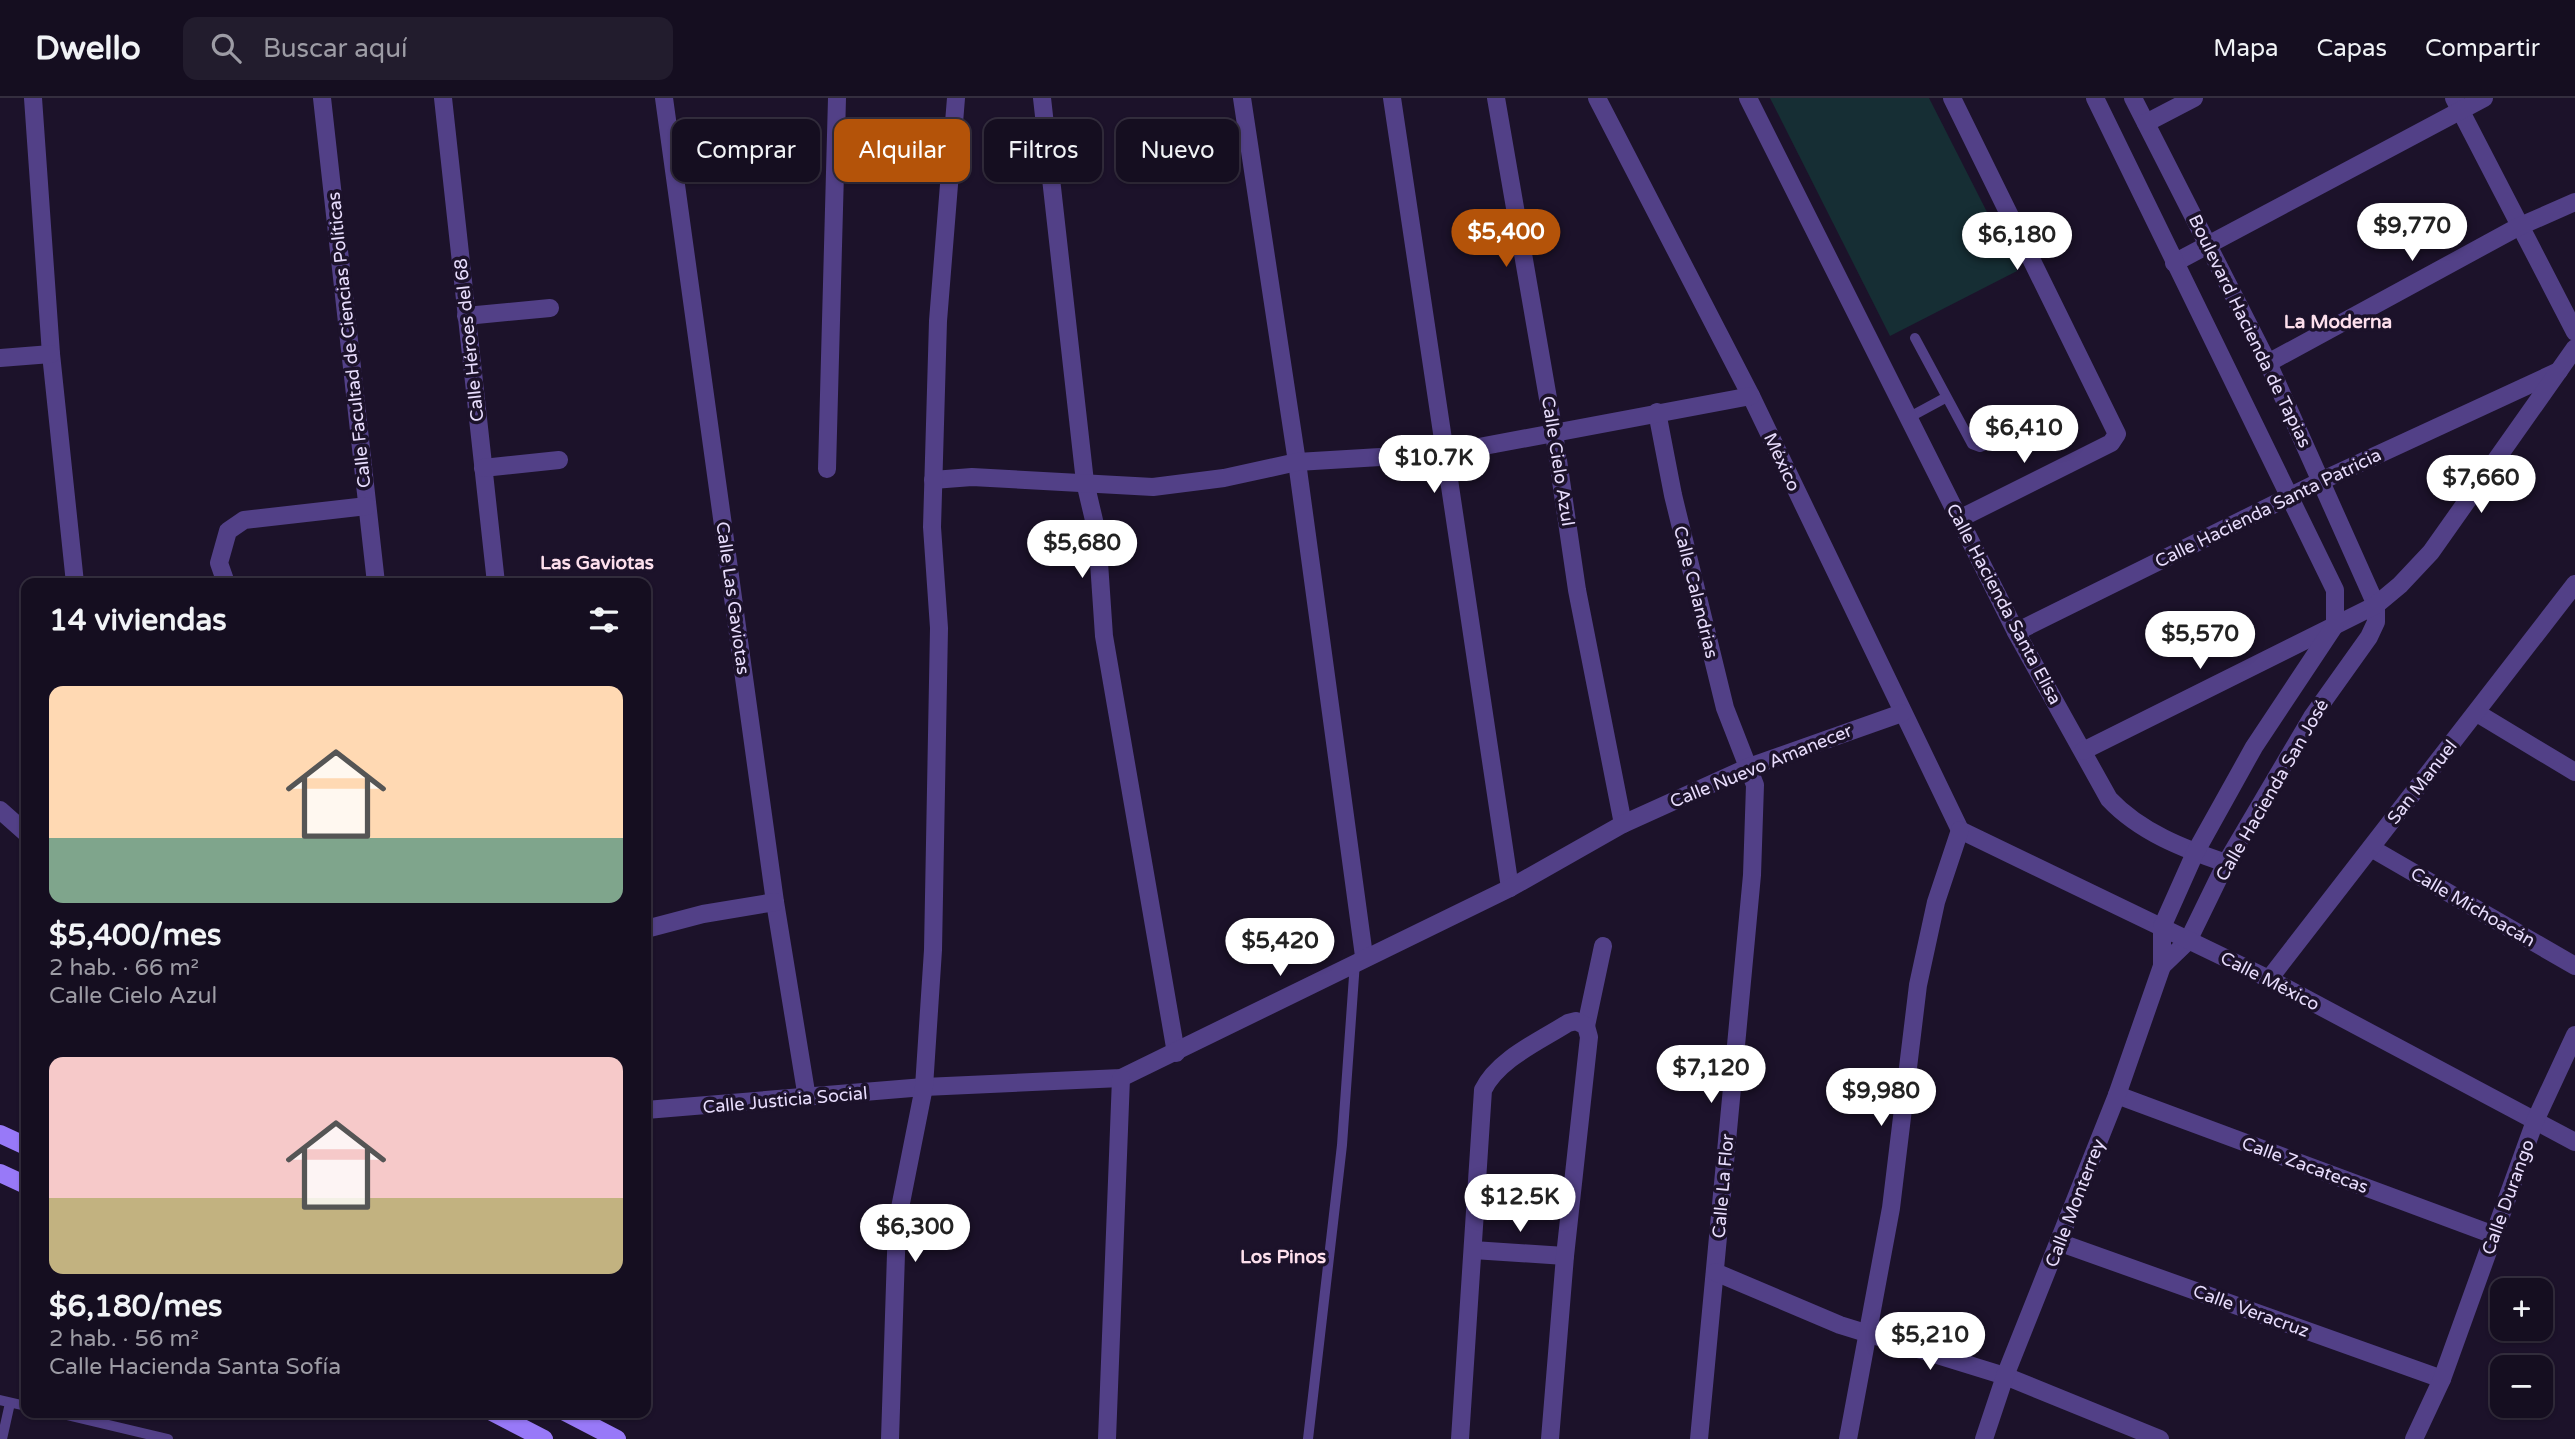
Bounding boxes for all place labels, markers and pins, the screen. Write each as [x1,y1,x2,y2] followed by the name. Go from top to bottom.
[2355,204,2469,263] pin: $9,770
[1449,209,1563,269] pin: $5,400
[1960,212,2074,272] pin: $6,180
[1967,406,2081,465] pin: $6,410
[1377,436,1491,495] pin: $10.7K
[2424,456,2538,515] pin: $7,660
[1025,520,1139,580] pin: $5,680
[2143,612,2257,671] pin: $5,570
[1223,918,1337,978] pin: $5,420
[1654,1046,1768,1105] pin: $7,120
[1824,1068,1938,1128] pin: $9,980
[1463,1174,1577,1234] pin: $12.5K
[858,1204,972,1264] pin: $6,300
[1873,1312,1987,1372] pin: $5,210

